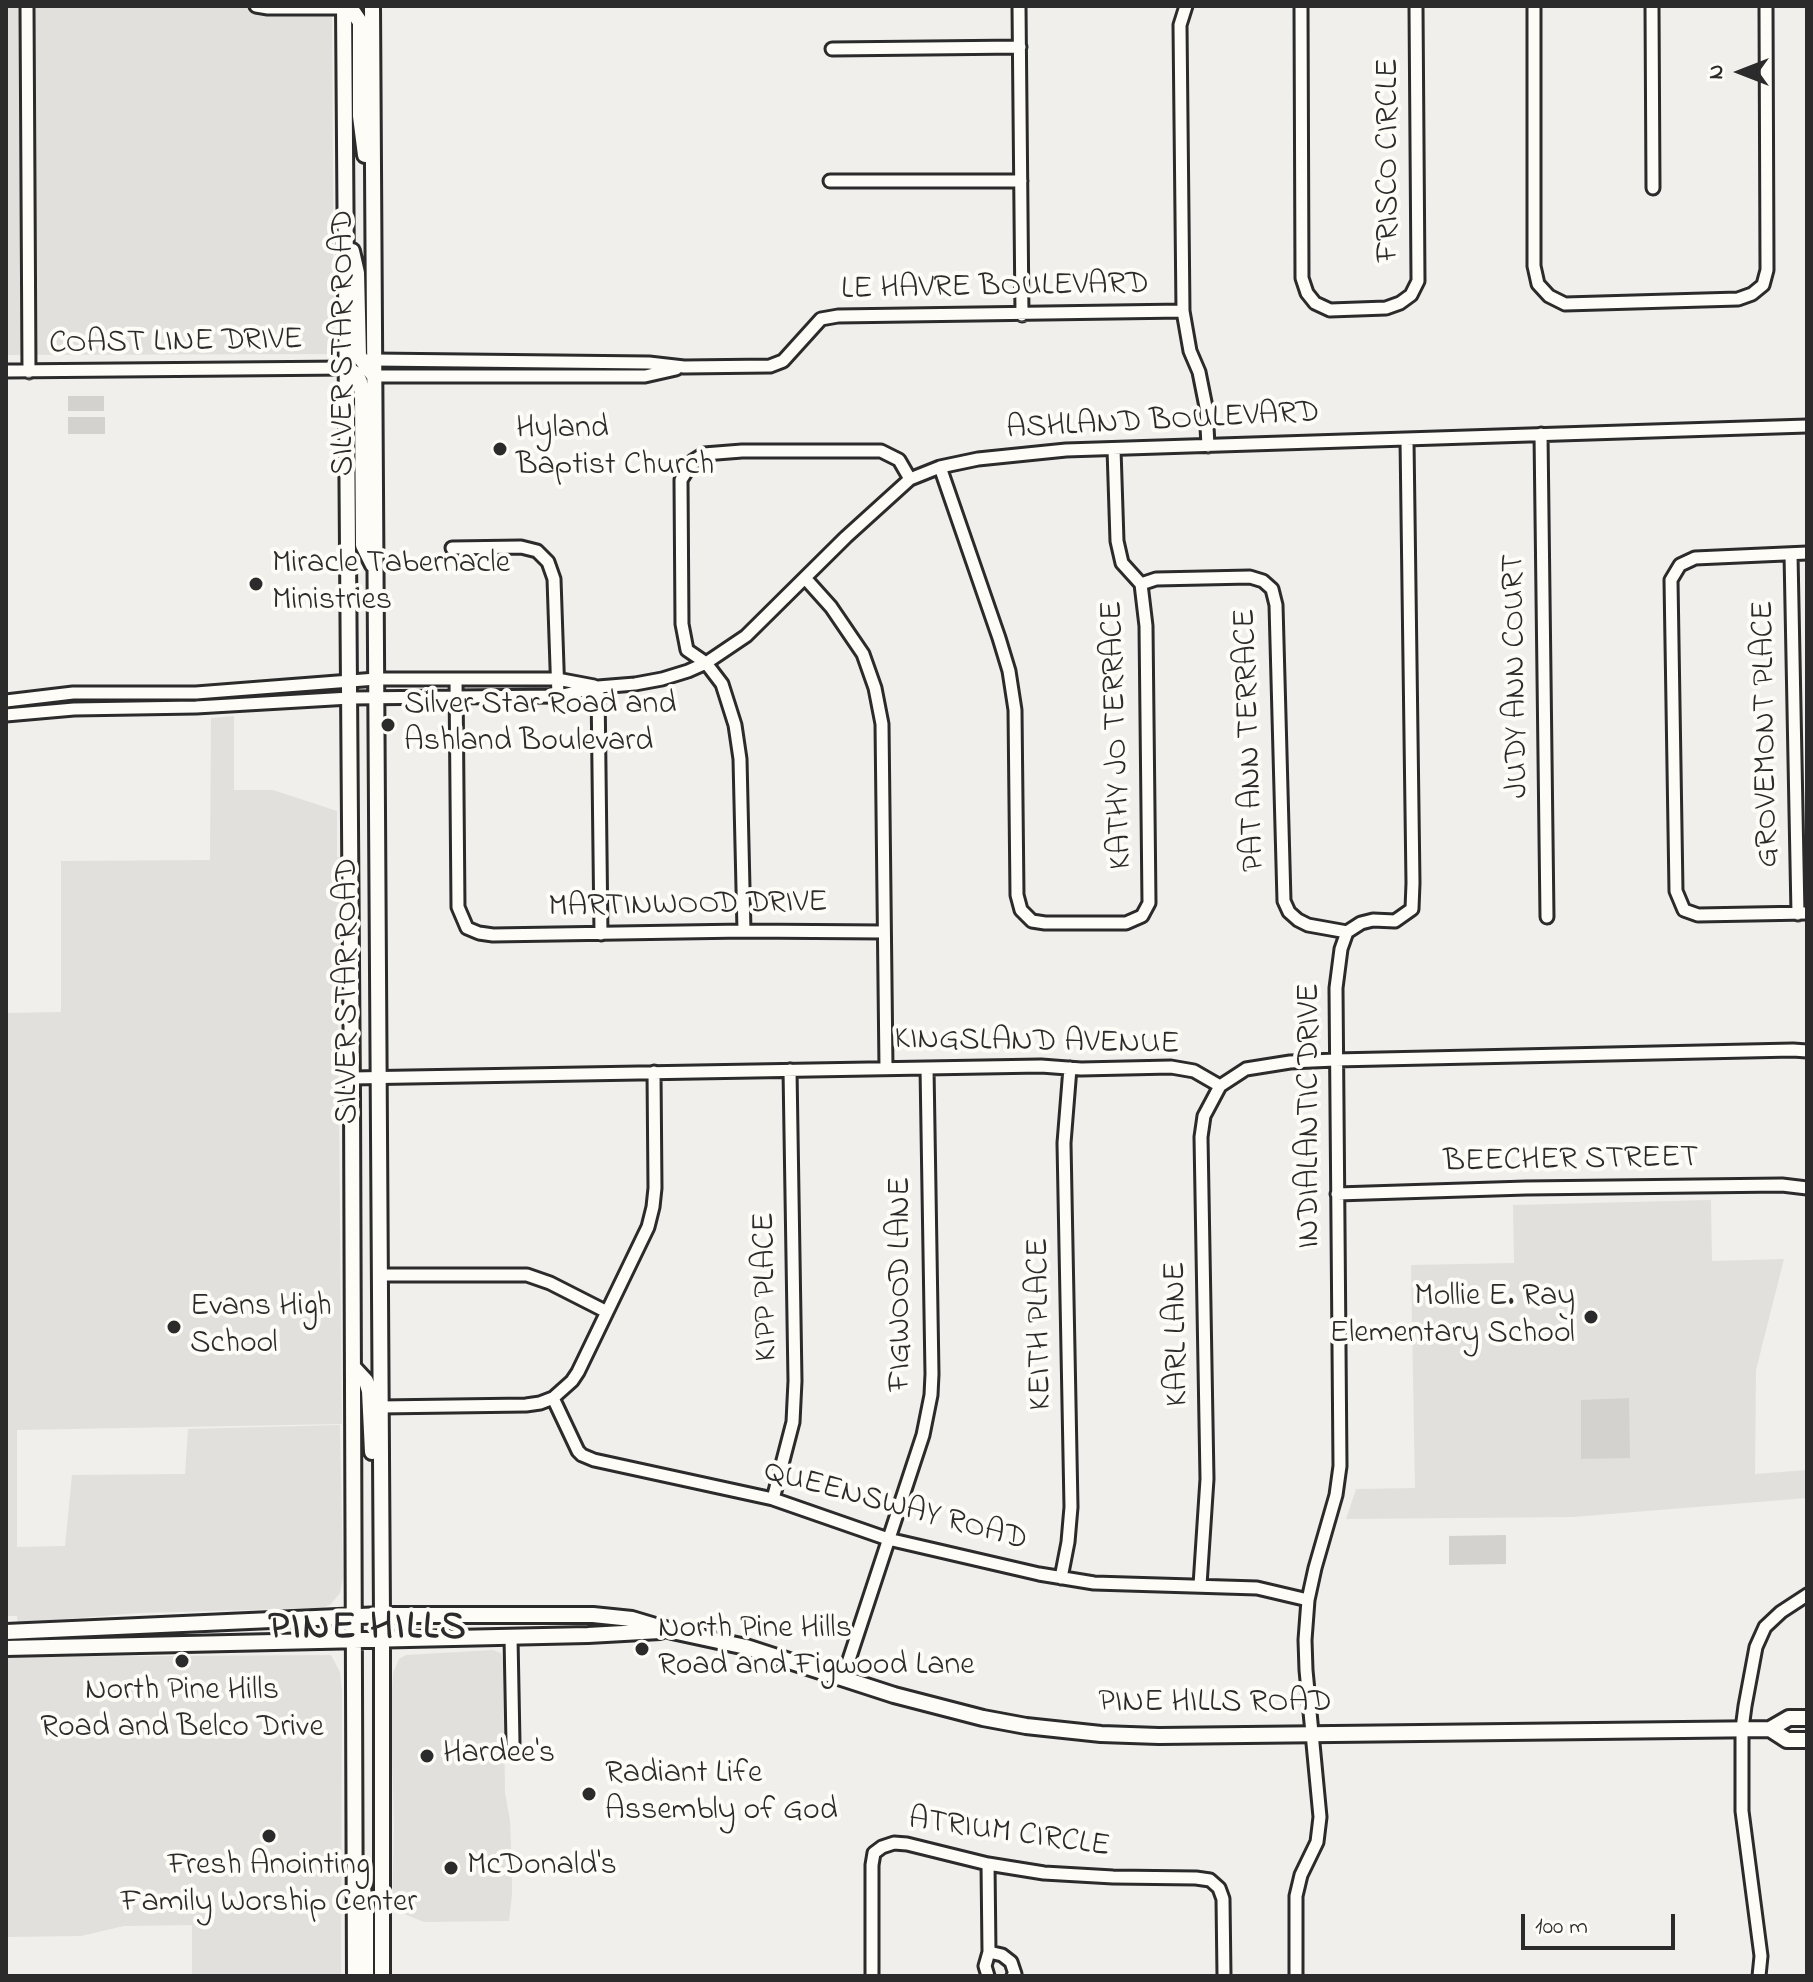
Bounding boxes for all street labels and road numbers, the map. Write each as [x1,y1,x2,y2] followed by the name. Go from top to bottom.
[1372,58,1410,262] street label: FRISCO CIRCLE
[327,210,365,476] street label: SILVER STAR ROAD
[841,267,1149,311] street label: LE HAVRE BOULEVARD
[49,323,303,365] street label: COAST LINE DRIVE
[1005,396,1321,450] street label: ASHLAND BOULEVARD
[1497,553,1539,799] street label: JUDY ANN COURT
[1095,600,1143,870] street label: KATHY JO TERRACE
[1746,600,1790,868] street label: GROVEMONT PLACE
[1228,608,1276,872] street label: PAT ANN TERRACE
[331,858,369,1124] street label: SILVER STAR ROAD
[548,885,828,929] street label: MARTINWOOD DRIVE
[1293,983,1331,1249] street label: INDIALANTIC DRIVE
[894,1022,1180,1066] street label: KINGSLAND AVENUE
[1443,1141,1699,1183] street label: BEECHER STREET
[884,1177,922,1391] street label: FIGWOOD LANE
[747,1212,789,1362] street label: KIPP PLACE
[1021,1237,1063,1411] street label: KEITH PLACE
[1159,1261,1199,1407] street label: KARL LANE
[759,1454,1031,1562] street label: QUEENSWAY ROAD
[1098,1686,1332,1724] street label: PINE HILLS ROAD
[906,1802,1112,1868] street label: ATRIUM CIRCLE

